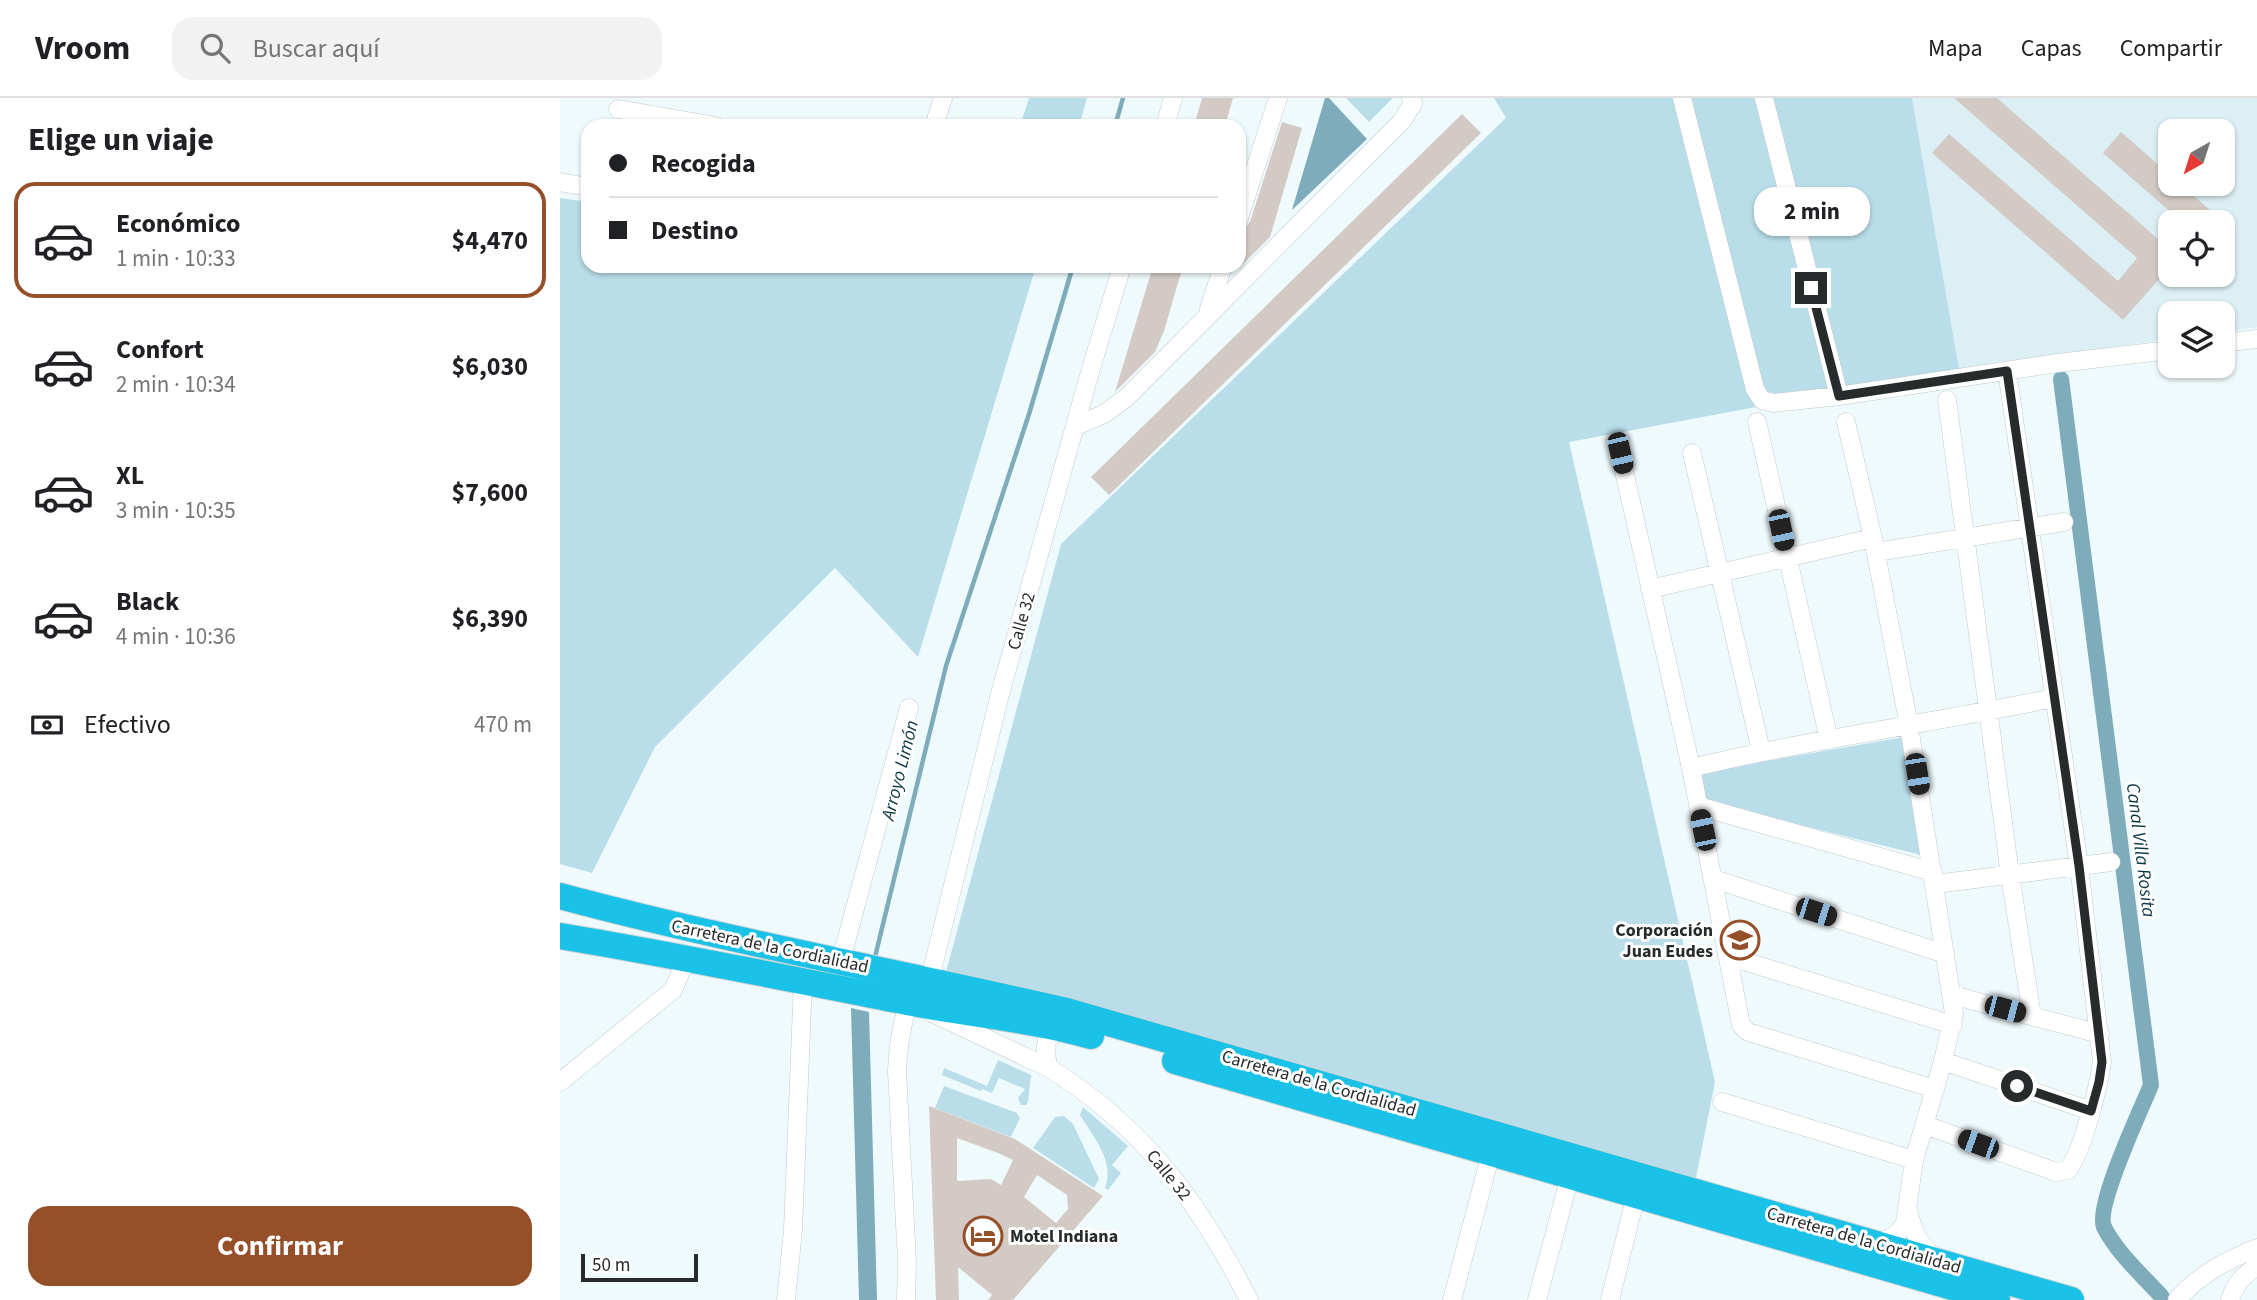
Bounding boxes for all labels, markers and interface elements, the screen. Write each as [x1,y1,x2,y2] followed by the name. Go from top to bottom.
[172,17,662,80] search box
[35,25,130,72] text: Vroom
[196,29,234,67] icon: search
[252,30,380,67] text: Buscar aquí
[1928,31,1983,66] text: Mapa
[2021,31,2082,66] text: Capas
[2120,31,2222,66] text: Compartir
[28,117,214,163] text: Elige un viaje
[2158,119,2235,196] north arrow
[2158,119,2235,378] map controls
[651,145,756,182] text: Recogida
[1753,186,1869,236] callout: 2 min
[1784,195,1840,228] text: 2 min
[116,205,241,242] text: Económico
[32,209,95,272] icon: car
[2158,210,2235,287] button: locate
[651,212,738,249] text: Destino
[452,222,528,259] text: $4,470
[116,242,236,275] text: 1 min · 10:33
[1795,272,1827,304] route end
[2158,301,2235,378] button: layers
[116,331,204,368] text: Confort
[32,335,95,398] icon: car
[452,348,528,385] text: $6,030
[116,368,236,401] text: 2 min · 10:34
[1606,430,1635,476] car
[116,457,144,494] text: XL
[32,461,95,524] icon: car
[452,474,528,511] text: $7,600
[116,494,236,527] text: 3 min · 10:35
[1767,507,1796,553] car
[116,583,179,620] text: Black
[32,587,95,650] icon: car
[1001,589,1042,653] street label: Calle 32
[452,600,528,637] text: $6,390
[116,620,236,653] text: 4 min · 10:36
[28,706,66,744] icon: cash
[84,706,171,743] text: Efectivo
[474,708,532,741] text: 470 m
[875,717,926,824] water label: Arroyo Limón
[1904,752,1931,796] car
[2119,782,2162,919] water label: Canal Villa Rosita
[1689,807,1718,853] car
[1793,896,1840,928] car
[669,913,871,980] street label: Carretera de la Cordialidad
[1615,918,1713,964] place label: Corporación Juan Eudes
[1719,919,1761,961] school or university icon: Corporación Juan Eudes
[1982,993,2029,1025] car
[1219,1044,1419,1123] street label: Carretera de la Cordialidad
[2001,1070,2033,1102] route start
[1955,1127,2002,1161] car
[1140,1145,1197,1206] street label: Calle 32
[1764,1201,1964,1280] street label: Carretera de la Cordialidad
[28,1206,532,1286] button: Confirmar
[962,1215,1004,1257] hotel icon: Motel Indiana
[1010,1224,1118,1249] place label: Motel Indiana
[581,1251,698,1283] scale bar
[592,1252,630,1279] text: 50 m

